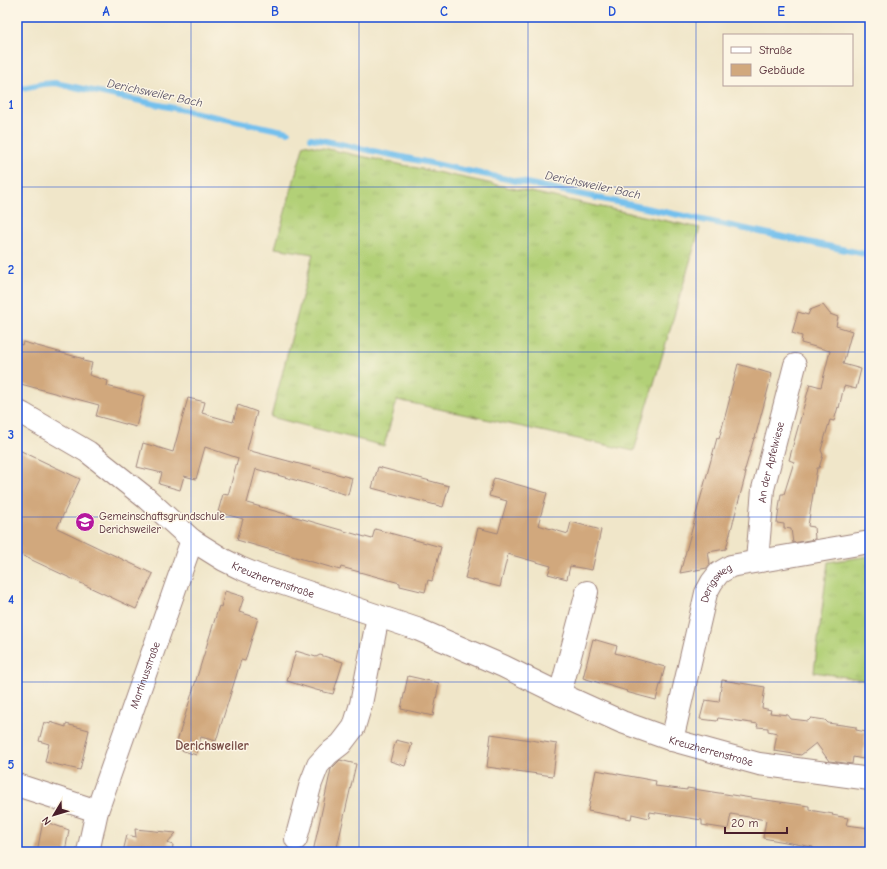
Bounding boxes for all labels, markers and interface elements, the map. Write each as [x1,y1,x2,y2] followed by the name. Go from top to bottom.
[102,4,110,19] text: A
[271,4,279,19] text: B
[440,4,448,19] text: C
[608,4,616,19] text: D
[777,4,785,19] text: E
[723,34,853,86] legend
[759,43,792,57] text: Straße
[759,63,805,77] text: Gebäude
[106,76,204,110] water label: Derichsweiler Bach
[8,97,14,112] text: 1
[544,168,642,202] water label: Derichsweiler Bach
[8,262,14,277] text: 2
[755,420,787,503] street label: An der Apfelwiese
[8,427,14,442] text: 3
[99,510,225,536] place label: Gemeinschaftsgrundschule Derichsweiler
[74,511,96,533] school or university icon: Gemeinschaftsgrundschule Derichsweiler
[230,558,316,601] street label: Kreuzherrenstraße
[697,560,734,604] street label: Derigsweg
[8,592,14,607] text: 4
[127,639,163,710] street label: Martinusstraße
[668,733,755,769] street label: Kreuzherrenstraße
[175,738,250,753] district label: Derichsweiler
[8,757,15,772] text: 5
[34,795,74,835] north arrow
[725,809,787,835] scale bar
[39,814,54,828] text: N
[731,816,759,830] text: 20 m

